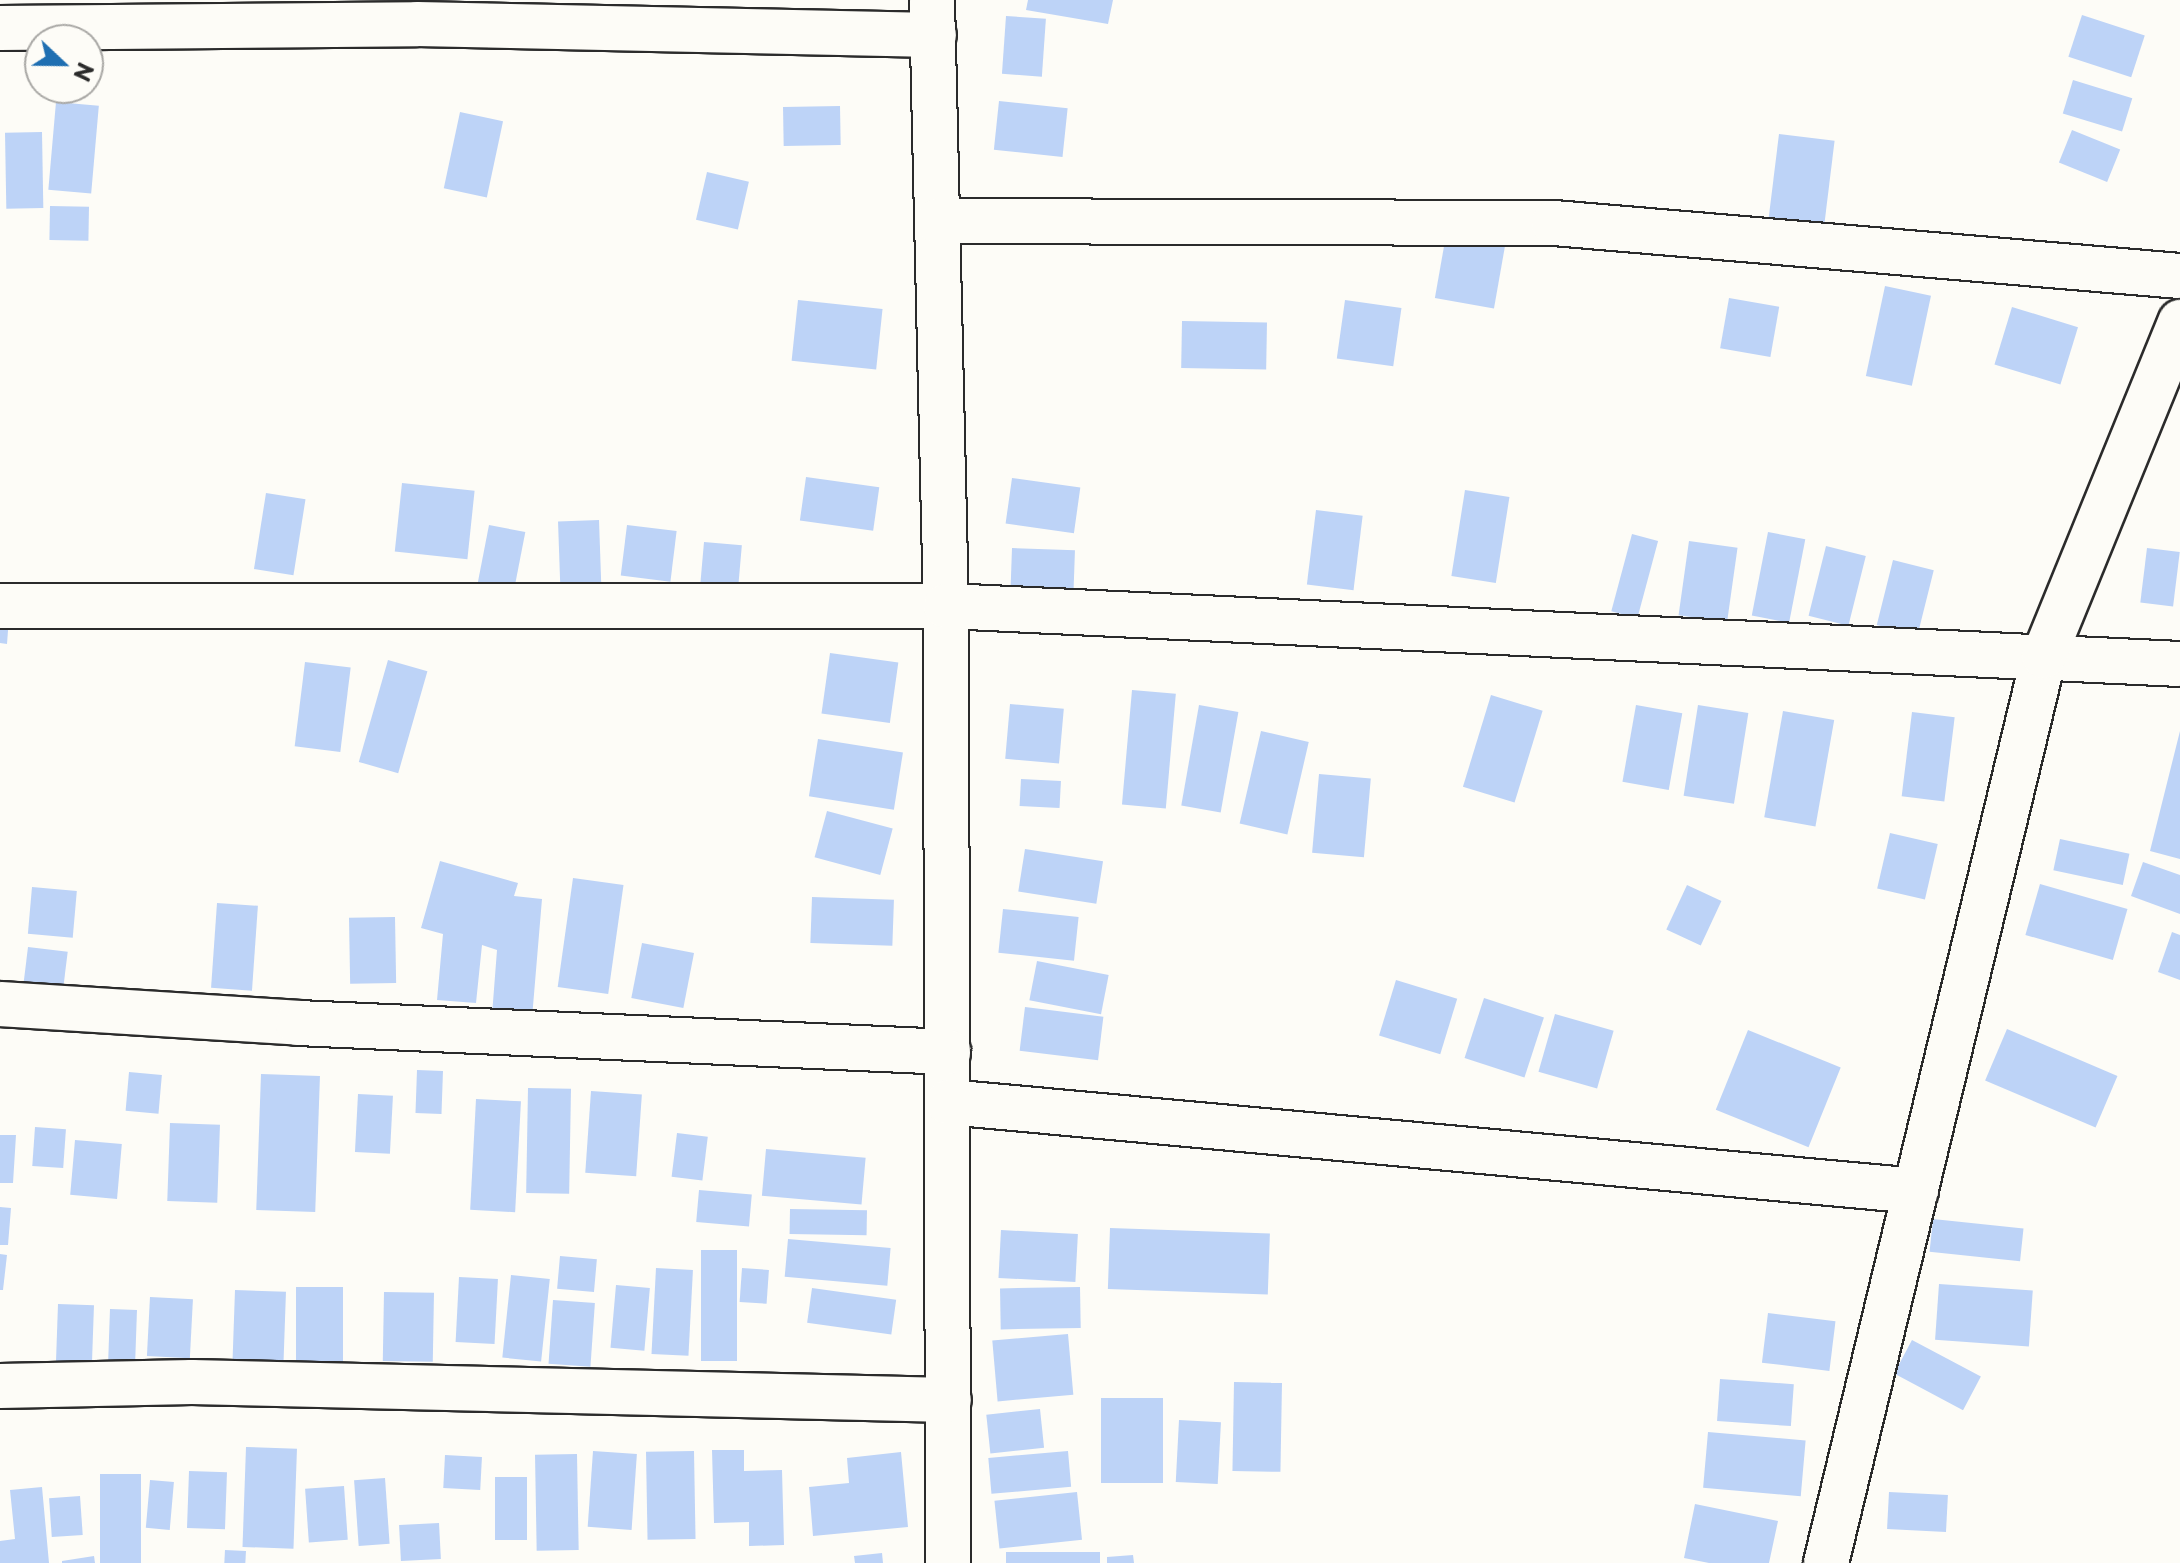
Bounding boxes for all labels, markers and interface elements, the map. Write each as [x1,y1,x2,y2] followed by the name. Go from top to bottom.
[24,24,104,104] north arrow
[66,58,103,87] text: N

